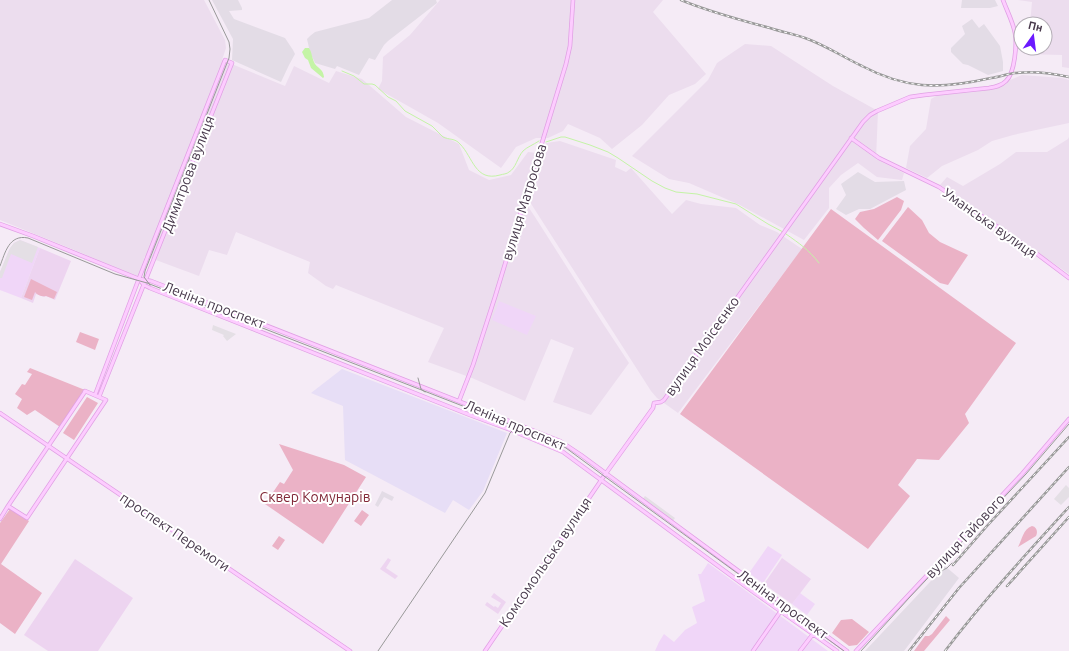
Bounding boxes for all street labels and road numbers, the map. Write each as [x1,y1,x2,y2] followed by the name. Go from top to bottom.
[158,113,218,235] street label: Димитрова вулиця
[499,142,549,262] street label: вулиця Матросова
[940,185,1040,261] street label: Уманська вулиця
[161,278,267,332] street label: Леніна проспект
[662,293,742,399] street label: вулиця Моісеєнко
[462,397,568,453] street label: Леніна проспект
[117,489,233,575] street label: проспект Перемоги
[922,491,1008,581] street label: вулиця Гайового
[496,494,594,630] street label: Комсомольська вулиця
[735,566,831,642] street label: Леніна проспект

